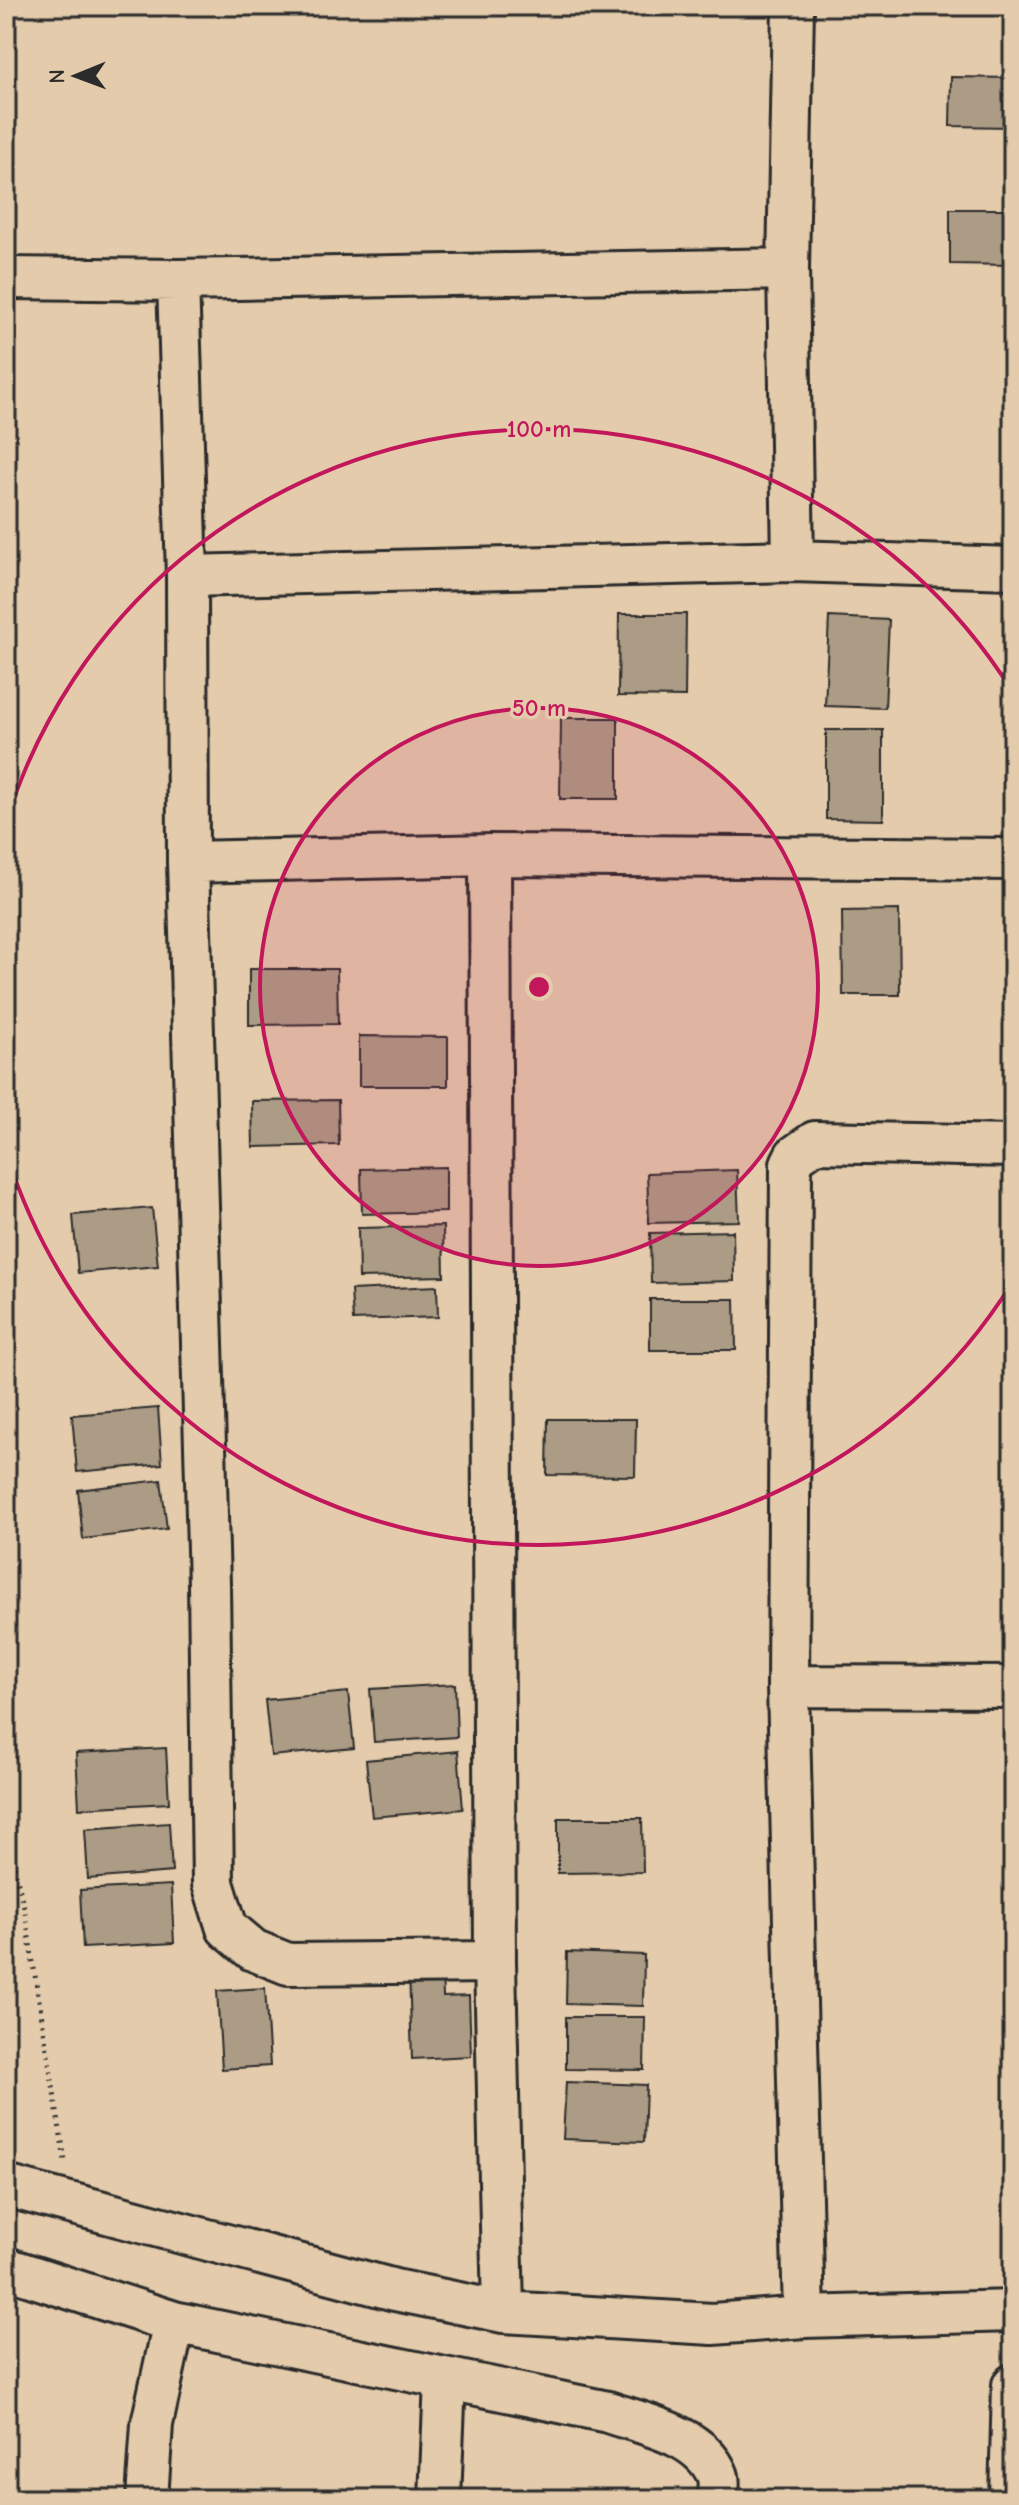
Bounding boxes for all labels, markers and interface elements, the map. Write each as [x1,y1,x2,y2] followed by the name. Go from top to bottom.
[36,36,116,116] north arrow
[44,69,70,84] text: N
[507,415,571,443] text: 100 m
[512,694,566,722] text: 50 m
[525,973,553,1001] centre of rings

